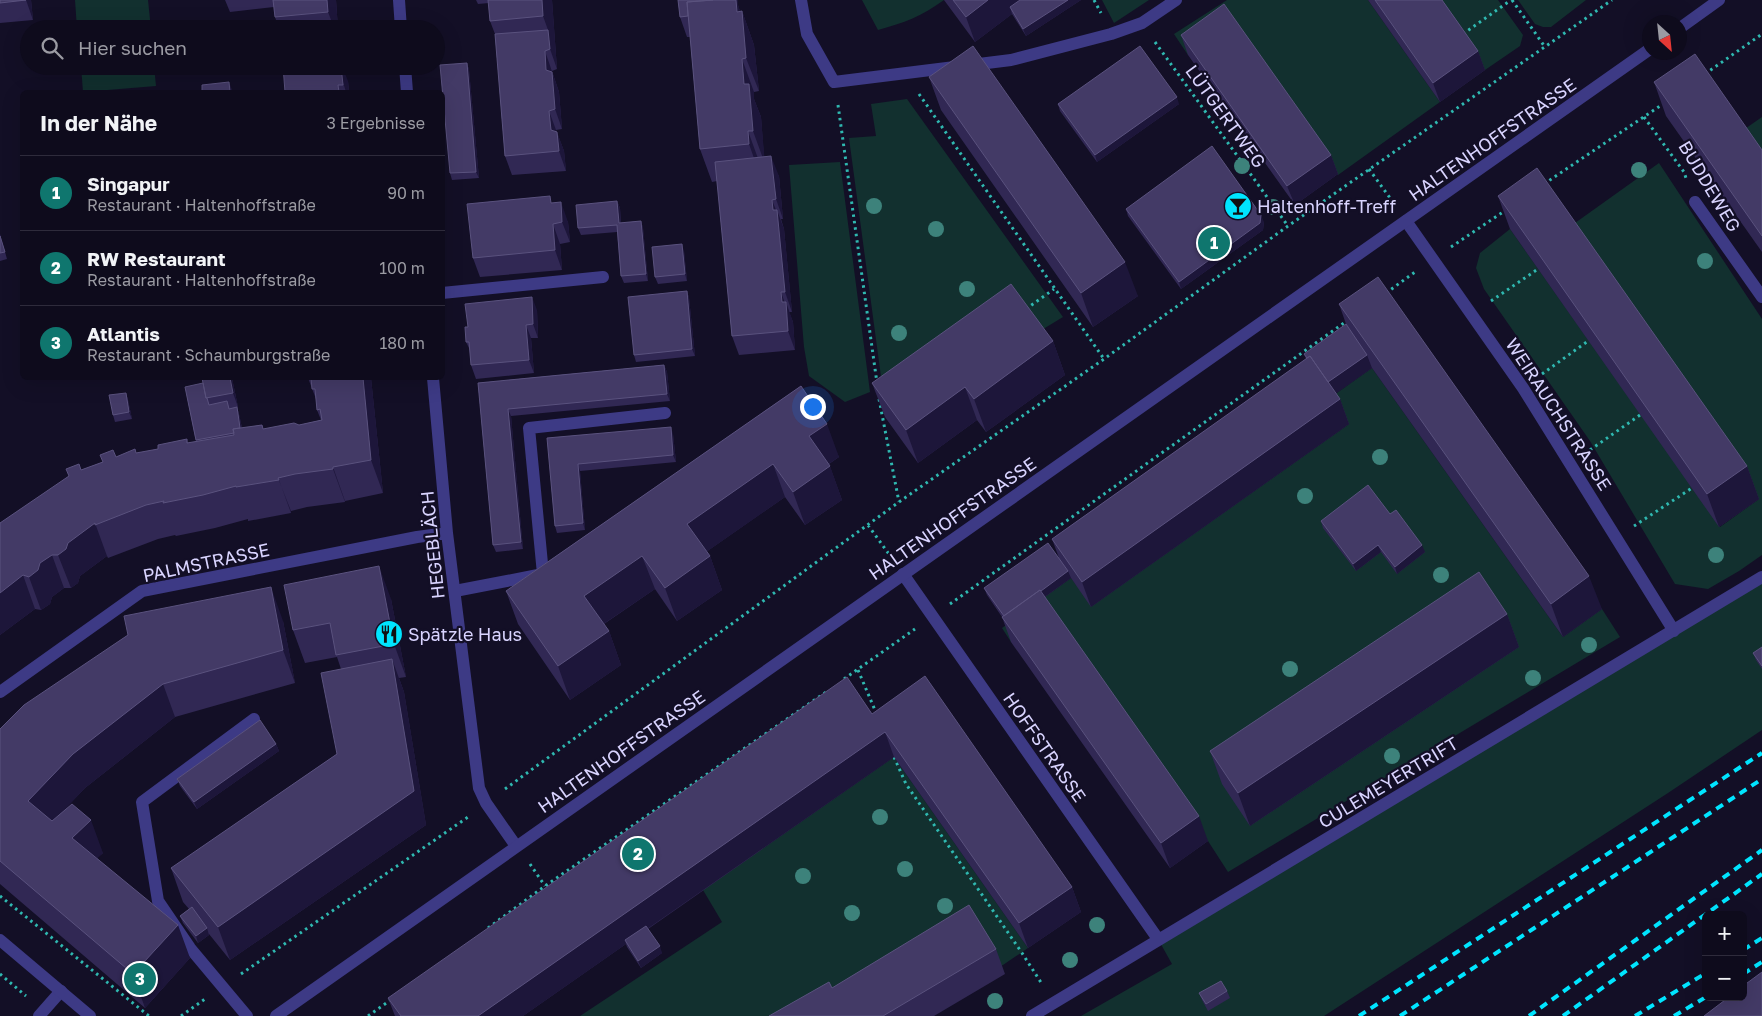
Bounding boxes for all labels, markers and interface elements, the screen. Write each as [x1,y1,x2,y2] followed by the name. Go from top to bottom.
[1642,15,1687,60] north arrow
[20,20,445,75] search box
[38,34,66,62] icon: search
[78,36,187,59] text: Hier suchen
[1181,60,1271,172] street label: LÜTGERTWEG
[1404,73,1580,205] street label: HALTENHOFFSTRASSE
[40,110,157,136] text: In der Nähe
[326,113,425,133] text: 3 Ergebnisse
[1674,137,1746,235] street label: BUDDEWEG
[87,172,170,195] text: Singapur
[52,183,60,203] text: 1
[387,183,425,203] text: 90 m
[1223,191,1253,221] bar icon: Haltenhoff-Treff
[87,195,316,215] text: Restaurant · Haltenhoffstraße
[1257,195,1396,217] place label: Haltenhoff-Treff
[1198,224,1230,262] pin: 1
[87,247,226,270] text: RW Restaurant
[51,258,61,278] text: 2
[379,258,425,278] text: 100 m
[87,270,316,290] text: Restaurant · Haltenhoffstraße
[87,322,160,345] text: Atlantis
[51,333,61,353] text: 3
[379,333,425,353] text: 180 m
[1501,334,1617,494] street label: WEIRAUCHSTRASSE
[87,345,330,365] text: Restaurant · Schaumburgstraße
[800,394,826,420] your location
[864,452,1040,584] street label: HALTENHOFFSTRASSE
[415,490,449,600] street label: HEGEBLÄCH
[141,538,271,586] street label: PALMSTRASSE
[374,619,404,649] restaurant icon: Spätzle Haus
[408,623,522,645] place label: Spätzle Haus
[533,685,709,817] street label: HALTENHOFFSTRASSE
[999,688,1091,806] street label: HOFFSTRASSE
[1314,732,1462,832] street label: CULEMEYERTRIFT
[622,835,654,873] pin: 2
[1702,911,1747,1001] map controls
[1702,911,1747,956] button: +
[1702,956,1747,1001] button: −
[124,960,156,998] pin: 3

